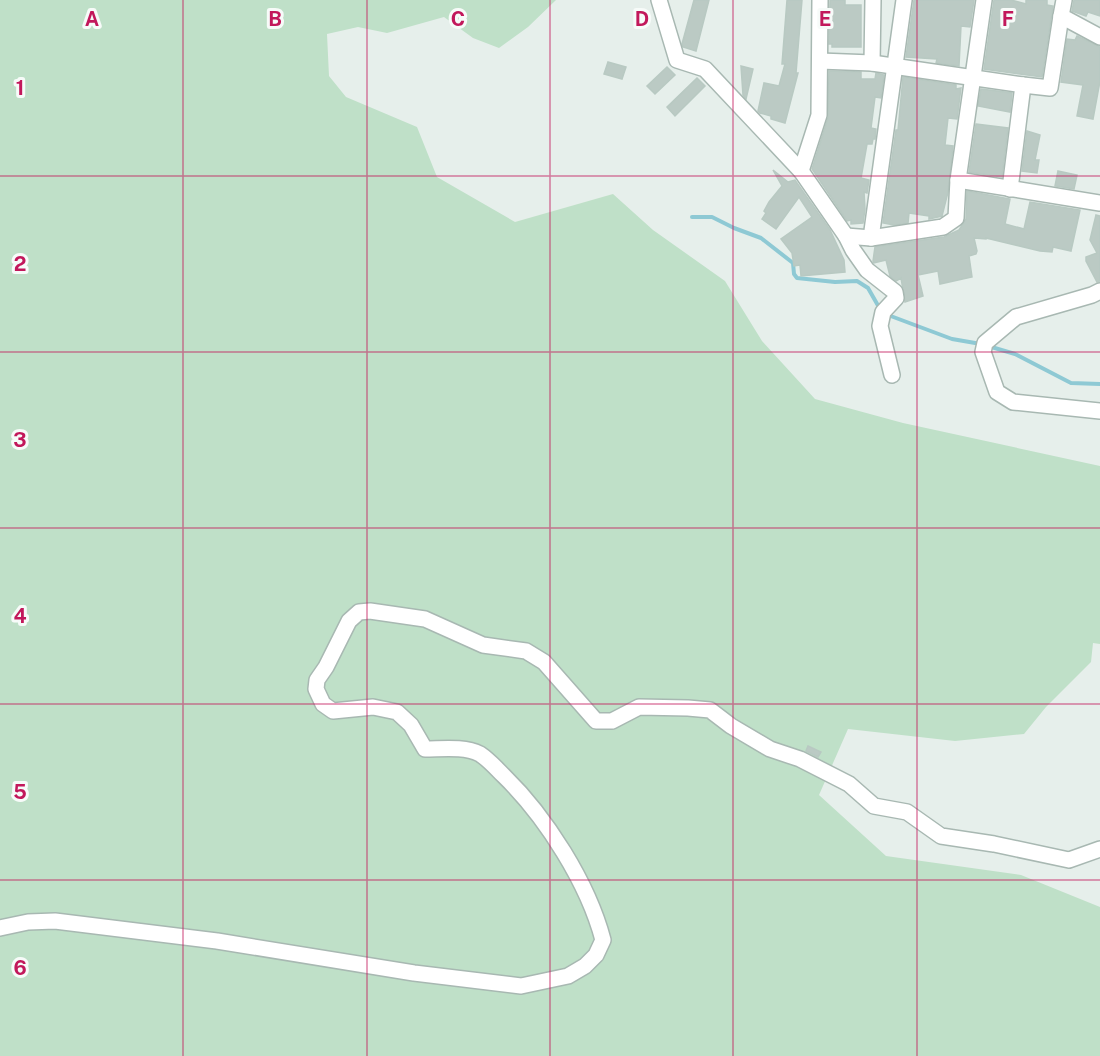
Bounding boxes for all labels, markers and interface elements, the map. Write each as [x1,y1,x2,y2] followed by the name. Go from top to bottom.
[85,7,99,31] text: A
[268,7,282,31] text: B
[451,7,465,31] text: C
[635,7,649,31] text: D
[819,7,831,31] text: E
[1002,7,1014,31] text: F
[16,76,24,100] text: 1
[14,252,26,276] text: 2
[13,428,27,452] text: 3
[13,604,27,628] text: 4
[13,780,27,804] text: 5
[13,956,27,980] text: 6

